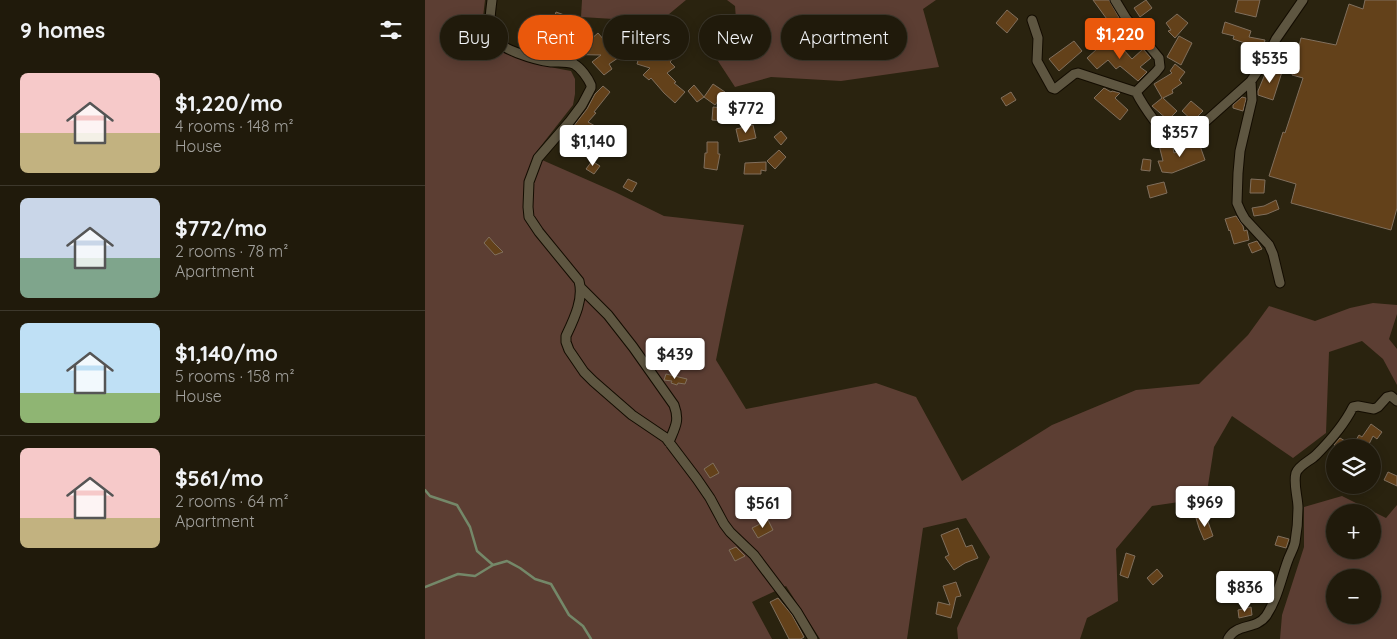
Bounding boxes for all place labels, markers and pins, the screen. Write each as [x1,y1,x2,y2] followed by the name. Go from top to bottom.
[1079,18,1161,60] pin: $1,220
[1240,42,1300,84] pin: $535
[716,92,776,134] pin: $772
[1150,116,1210,158] pin: $357
[552,124,634,167] pin: $1,140
[645,338,705,380] pin: $439
[733,486,793,529] pin: $561
[1175,486,1235,528] pin: $969
[1215,570,1275,613] pin: $836

